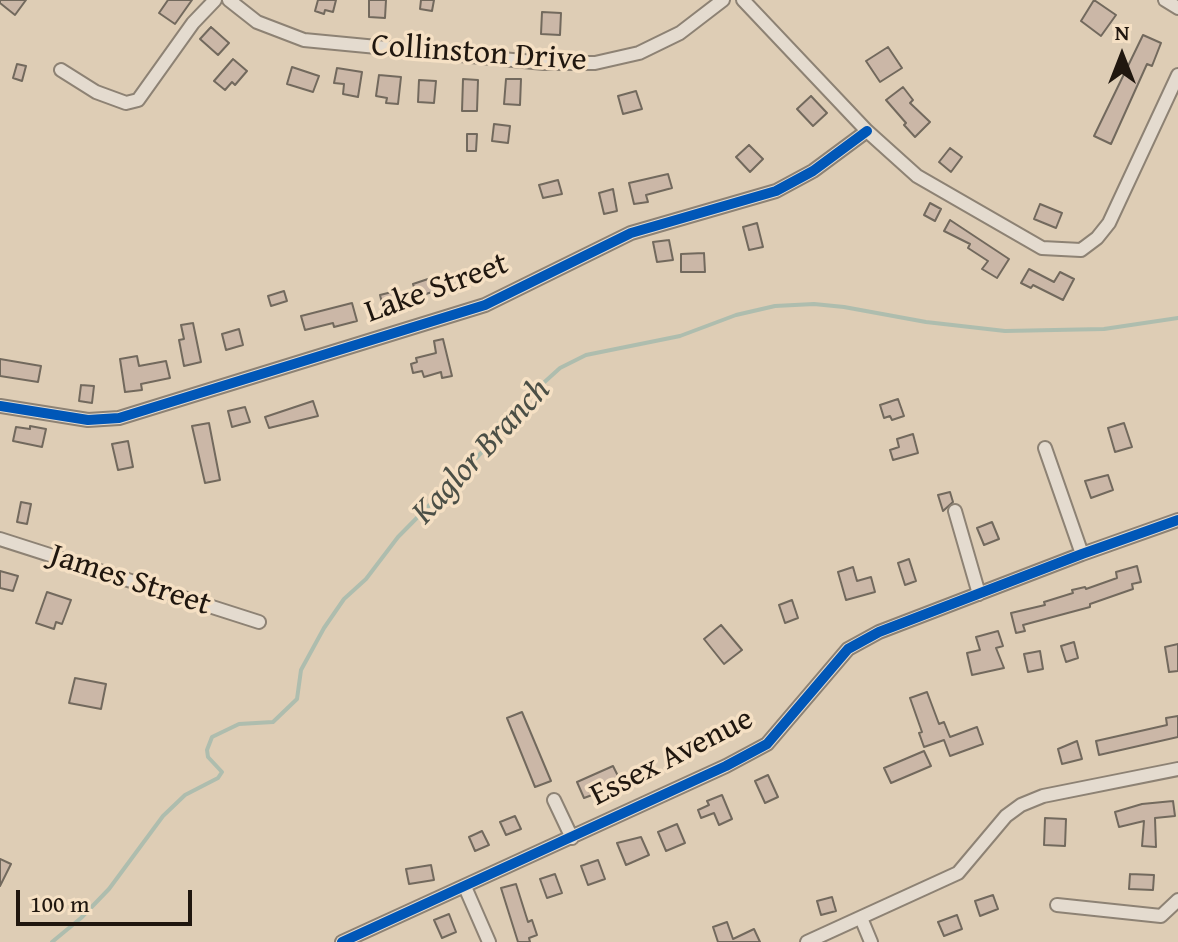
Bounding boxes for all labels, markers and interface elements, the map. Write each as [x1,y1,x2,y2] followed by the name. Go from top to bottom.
[1082,16,1162,96] north arrow
[1115,16,1129,48] text: N
[370,27,588,81] street label: Collinston Drive
[360,245,514,333] street label: Lake Street
[404,371,560,533] water label: Kaglor Branch
[45,537,215,625] street label: James Street
[584,701,760,815] street label: Essex Avenue
[20,874,196,924] scale bar
[30,886,90,921] text: 100 m

